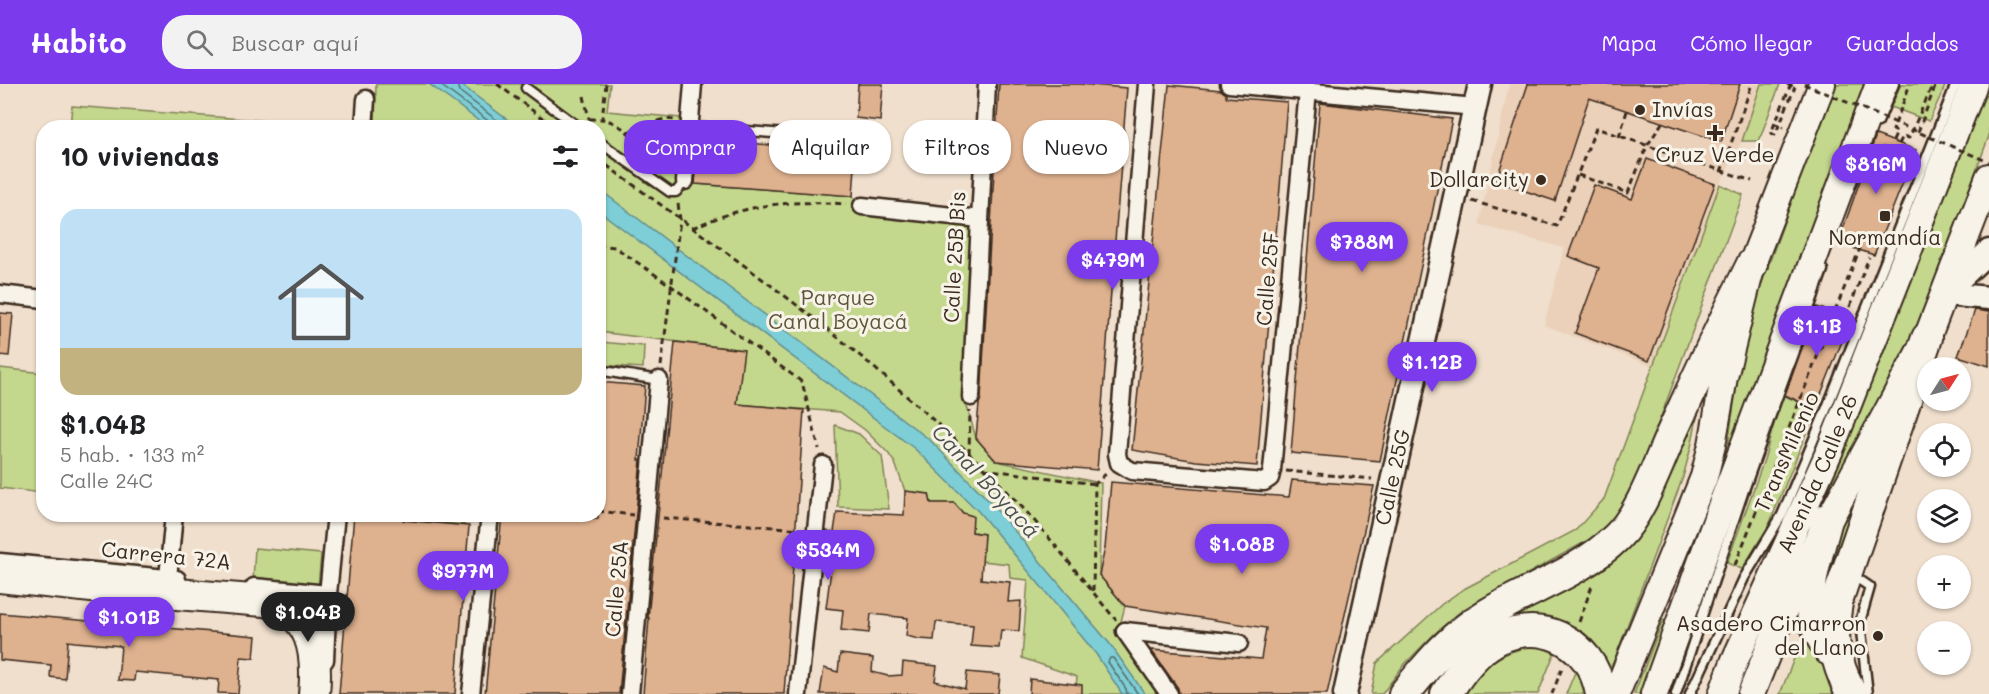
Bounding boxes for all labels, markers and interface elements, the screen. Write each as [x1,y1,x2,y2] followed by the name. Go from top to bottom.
[162,15,582,69] search box
[30,24,126,60] text: Habito
[183,26,216,59] icon: search
[231,28,359,57] text: Buscar aquí
[1601,29,1657,56] text: Mapa
[1690,29,1813,56] text: Cómo llegar
[1846,29,1959,56] text: Guardados
[1652,95,1714,122] place label: Invías
[1633,103,1647,117] marker: Invías
[624,120,757,174] chip: Comprar
[769,120,891,174] chip: Alquilar
[903,120,1011,174] chip: Filtros
[1023,120,1129,174] chip: Nuevo
[1708,126,1722,140] marker: Cruz Verde
[60,139,219,173] text: 10 viviendas
[549,140,582,173] icon: filters
[1656,140,1774,167] place label: Cruz Verde
[1834,144,1918,195] pin: $816M
[1845,150,1907,176] text: $816M
[1429,165,1529,192] place label: Dollarcity
[1534,173,1548,187] marker: Dollarcity
[937,190,970,323] street label: Calle 25B Bis
[1878,209,1892,223] marker: Normandía
[1320,222,1404,273] pin: $788M
[1829,223,1941,250] place label: Normandía
[1330,228,1394,254] text: $788M
[1249,231,1284,327] street label: Calle 25F
[1071,240,1155,291] pin: $479M
[1081,246,1145,272] text: $479M
[267,248,375,356] icon: home
[768,283,908,334] park label: Parque Canal Boyacá
[1775,306,1859,357] pin: $1.1B
[1792,312,1842,338] text: $1.1B
[1383,342,1481,393] pin: $1.12B
[1402,348,1462,374] text: $1.12B
[1917,357,1971,411] north arrow
[1917,357,1971,675] map controls
[1747,387,1824,516] street label: TransMilenio
[1770,390,1863,557] street label: Avenida Calle 26
[60,407,146,441] text: $1.04B
[926,417,1047,544] water label: Canal Boyacá
[1917,423,1971,477] button: locate
[1368,426,1415,528] street label: Calle 25G
[60,441,204,467] text: 5 hab. · 133 m²
[60,467,153,493] text: Calle 24C
[1917,489,1971,543] button: layers
[1193,524,1291,575] pin: $1.08B
[786,530,870,581] pin: $534M
[1209,530,1275,556] text: $1.08B
[100,534,232,575] street label: Carrera 72A
[796,536,860,562] text: $534M
[598,539,633,638] street label: Calle 25A
[421,551,505,602] pin: $977M
[1917,555,1971,609] button: +
[432,557,494,583] text: $977M
[259,592,357,643] pin: $1.04B
[80,597,178,648] pin: $1.01B
[275,598,341,624] text: $1.04B
[98,603,160,629] text: $1.01B
[1676,609,1866,660] place label: Asadero Cimarron del Llano
[1917,621,1971,675] button: −
[1871,629,1885,643] marker: Asadero Cimarron del Llano

